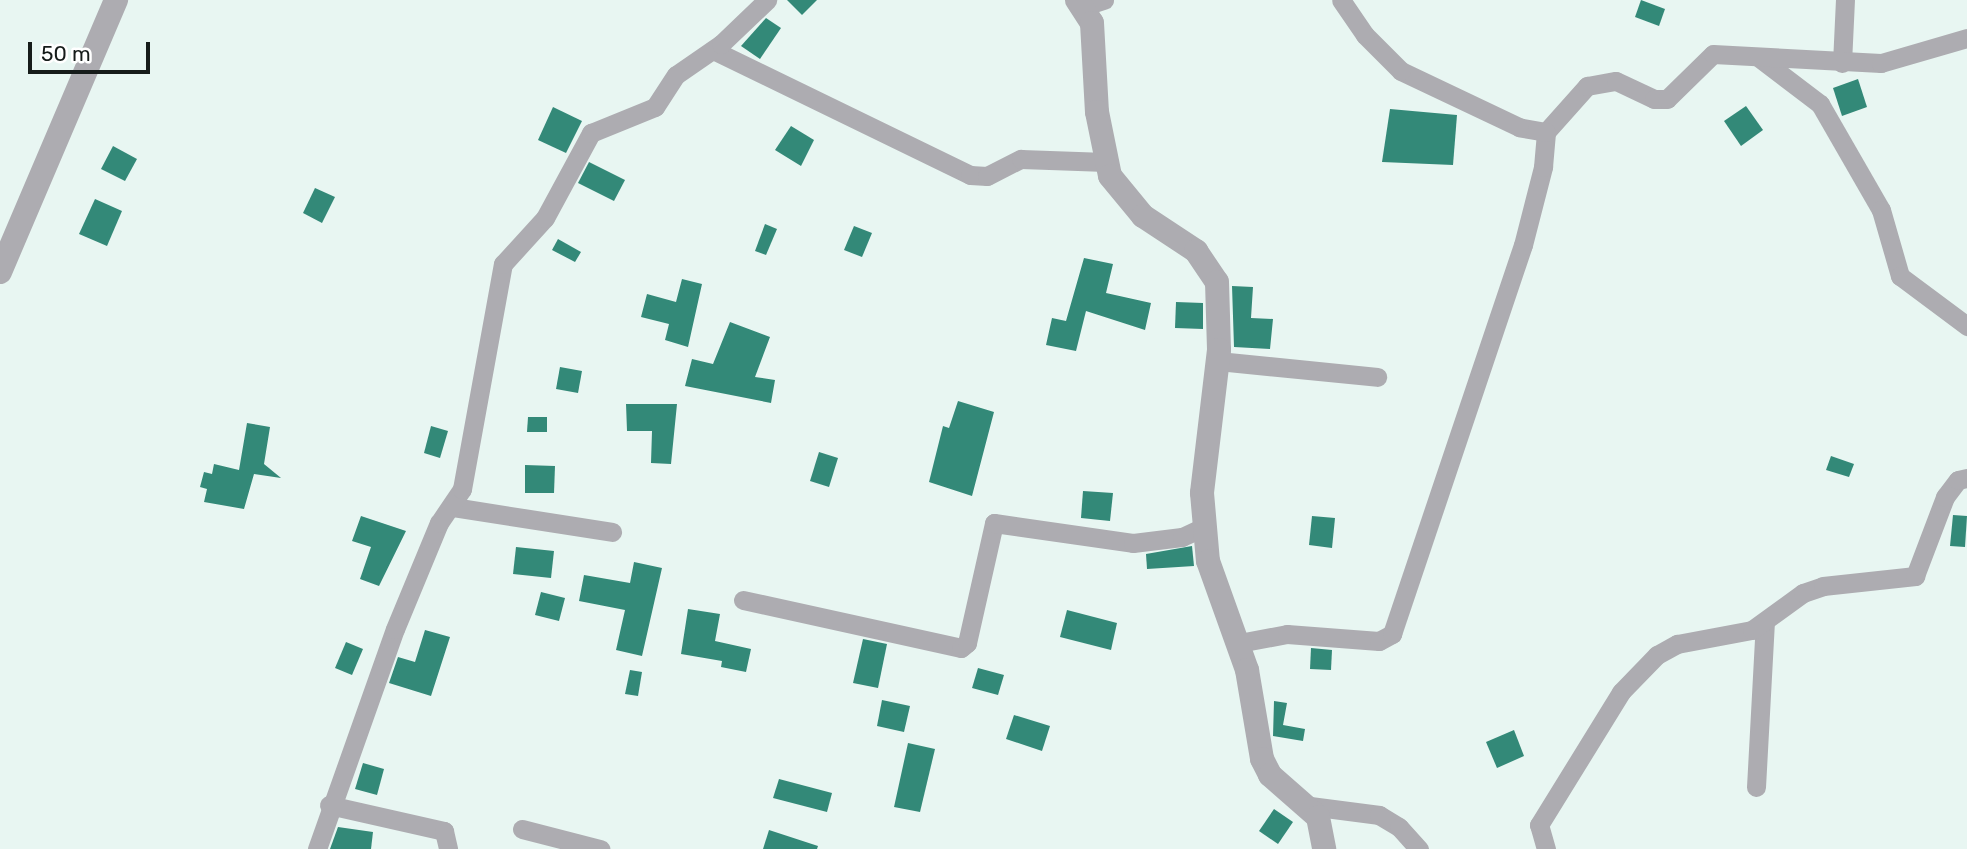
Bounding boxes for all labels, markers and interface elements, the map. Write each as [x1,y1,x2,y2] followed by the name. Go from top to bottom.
[32,28,154,72] scale bar
[41,41,91,66] text: 50 m

